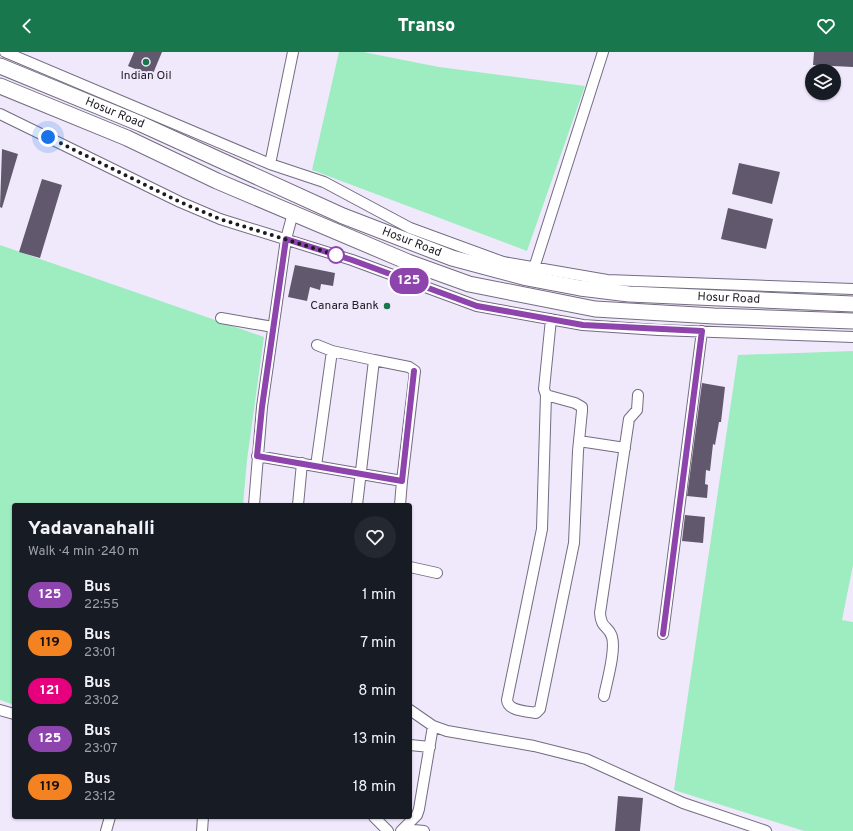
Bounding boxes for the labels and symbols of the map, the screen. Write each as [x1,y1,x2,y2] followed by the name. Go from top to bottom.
[141,57,151,67] marker: Indian Oil
[120,68,172,84] place label: Indian Oil
[83,94,147,132] street label: Hosur Road
[38,127,58,147] your location
[380,224,444,261] street label: Hosur Road
[327,246,345,264] unlabelled marker
[386,268,432,294] line badge: 125
[697,289,760,308] street label: Hosur Road
[310,298,379,314] place label: Canara Bank
[382,301,392,311] marker: Canara Bank

